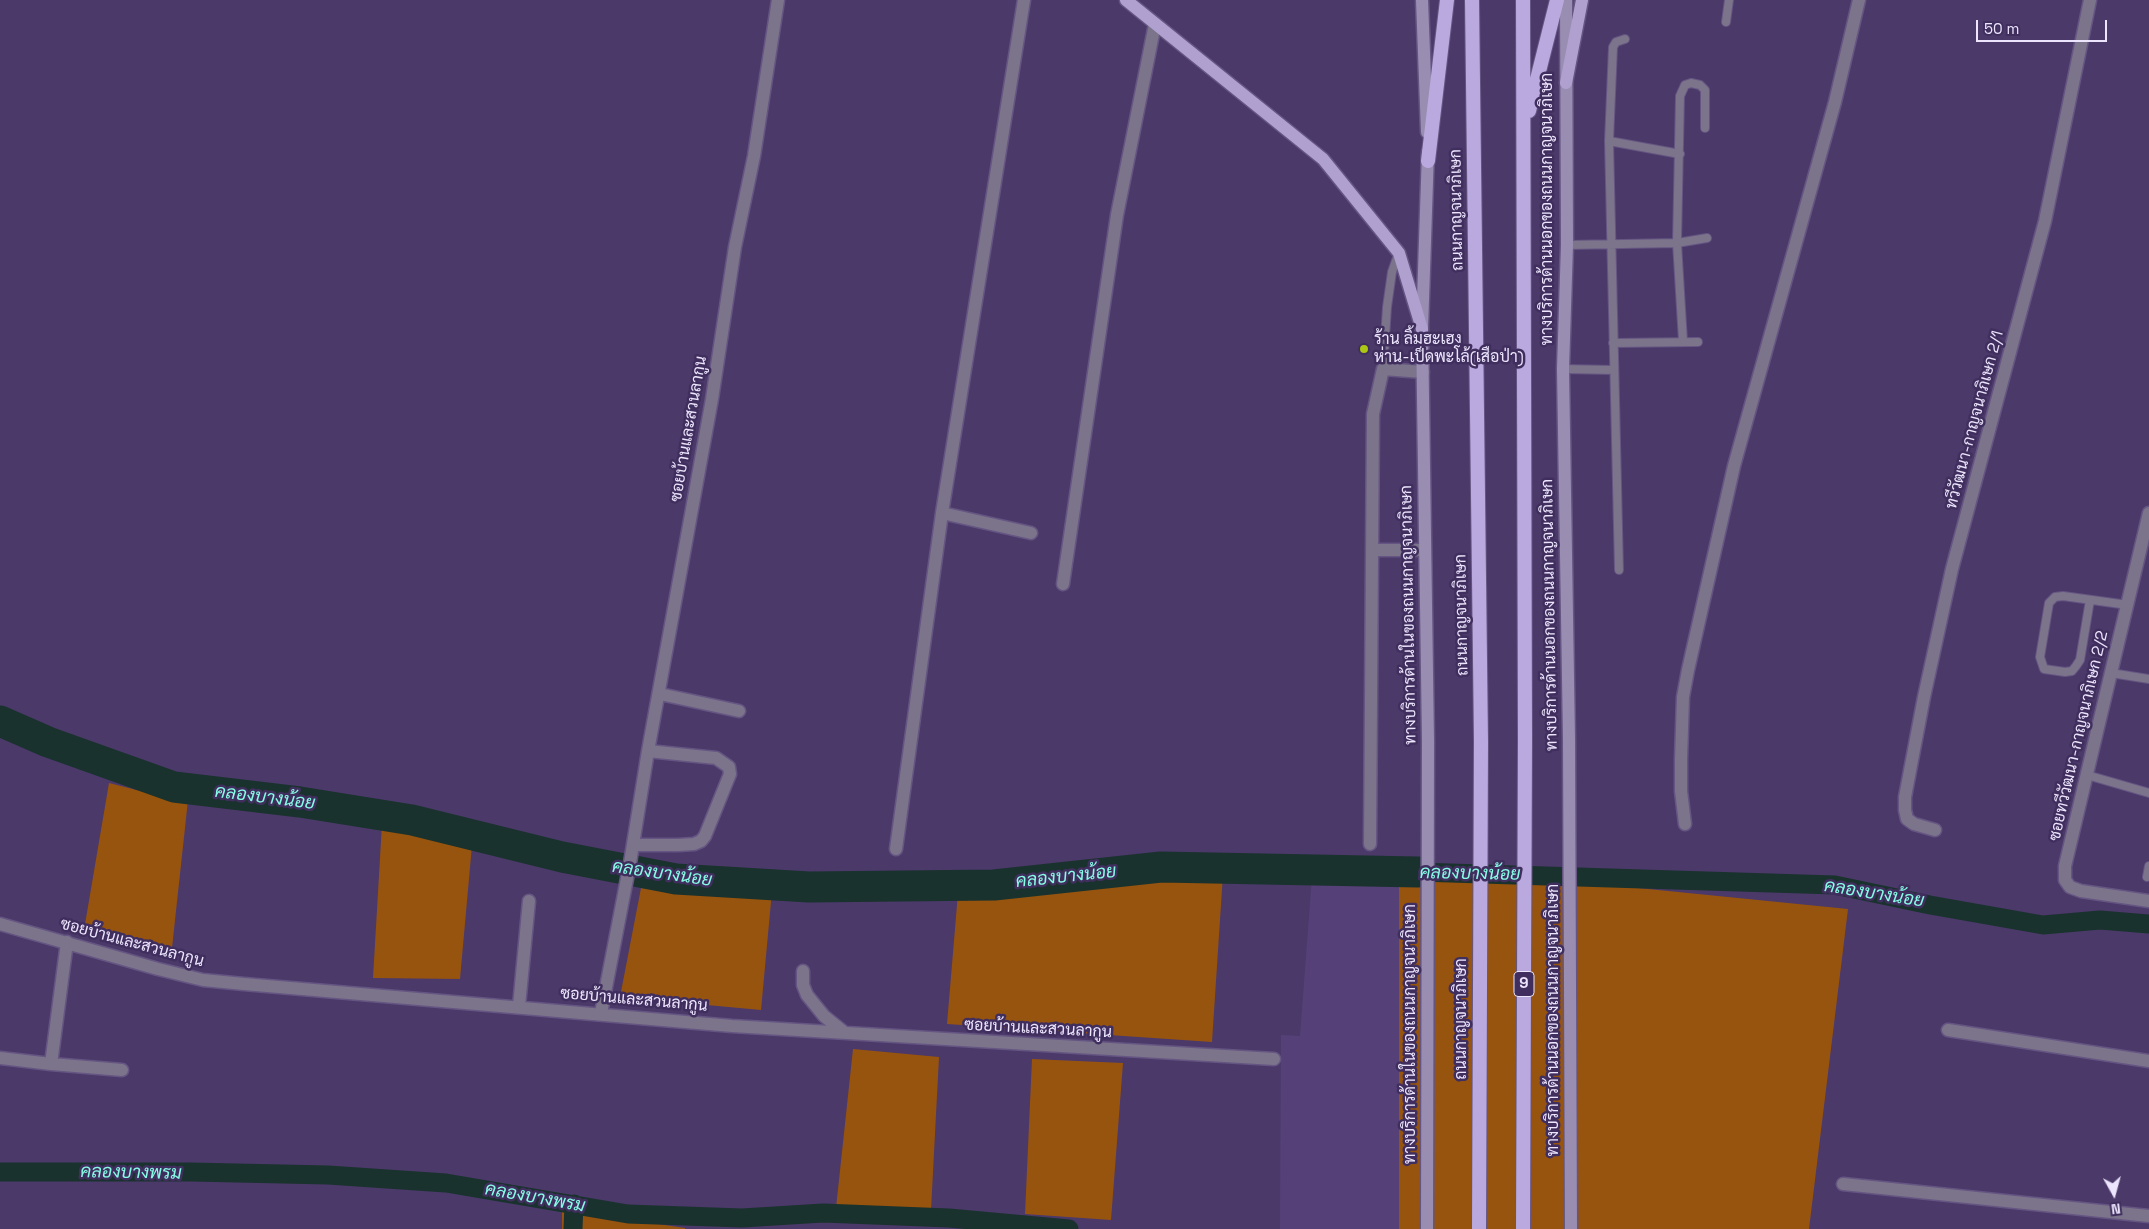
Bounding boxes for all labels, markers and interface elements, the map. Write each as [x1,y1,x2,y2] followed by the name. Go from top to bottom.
[1979,10,2110,42] scale bar
[1984,19,2019,38] text: 50 m
[1538,73,1558,345] street label: ทางบริการด้านนอกของถนนกาญจนาภิเษก
[1446,149,1468,271] street label: ถนนกาญจนาภิเษก
[1942,329,2008,511] street label: ทวีวัฒนา-กาญจนาภิเษก 2/1
[1374,330,1524,368] place label: ร้าน ลิ้มฮะเฮง ห่าน-เป็ดพะโล้(เสือป่า)
[1358,343,1370,355] marker: ร้าน ลิ้มฮะเฮง ห่าน-เป็ดพะโล้(เสือป่า)
[667,355,711,503] street label: ซอยบ้านและสวนลากูน
[1538,479,1562,751] street label: ทางบริการด้านนอกของถนนกาญจนาภิเษก
[1397,485,1421,745] street label: ทางบริการด้านในของถนนกาญจนาภิเษก
[1451,554,1473,676] street label: ถนนกาญจนาภิเษก
[2045,629,2113,843] street label: ซอยทวีวัฒนา-กาญจนาภิเษก 2/2
[214,781,316,815] water label: คลองบางน้อย
[611,856,713,892] water label: คลองบางน้อย
[1015,861,1117,893] water label: คลองบางน้อย
[1419,862,1521,886] water label: คลองบางน้อย
[1822,875,1926,913] water label: คลองบางน้อย
[1544,884,1564,1156] street label: ทางบริการด้านนอกของถนนกาญจนาภิเษก
[1401,904,1421,1164] street label: ทางบริการด้านในของถนนกาญจนาภิเษก
[58,915,206,971] street label: ซอยบ้านและสวนลากูน
[1452,958,1472,1080] street label: ถนนกาญจนาภิเษก
[1514,972,1534,996] road number: 9
[560,984,708,1016] street label: ซอยบ้านและสวนลากูน
[964,1016,1112,1042] street label: ซอยบ้านและสวนลากูน
[80,1161,182,1185] water label: คลองบางพรม
[2089,1169,2139,1219] north arrow
[483,1179,587,1217] water label: คลองบางพรม
[2110,1199,2122,1218] text: N

